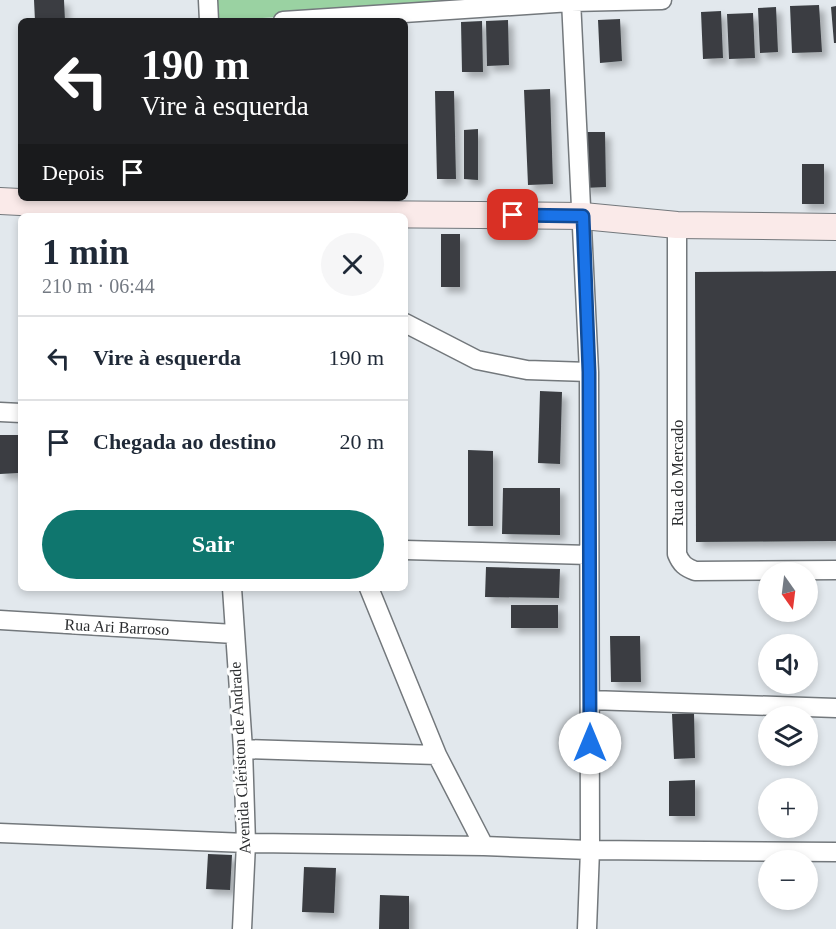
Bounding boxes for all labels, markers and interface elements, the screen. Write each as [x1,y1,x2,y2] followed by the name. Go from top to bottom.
[42,42,120,120] icon: left
[141,42,250,88] text: 190 m
[141,91,309,121] text: Vire à esquerda
[116,156,149,189] icon: arrive
[42,160,104,185] text: Depois
[487,189,538,240] pin
[496,198,529,231] icon: arrive
[42,232,129,272] text: 1 min
[321,233,384,296] button: close
[42,275,155,297] text: 210 m · 06:44
[42,342,75,375] icon: left
[93,345,241,370] text: Vire à esquerda
[328,345,384,370] text: 190 m
[669,420,686,526] street label: Rua do Mercado
[42,426,75,459] icon: arrive
[93,429,276,454] text: Chegada ao destino
[339,429,384,454] text: 20 m
[42,510,384,579] button: Sair
[758,562,818,622] north arrow
[758,562,818,910] map controls
[64,616,170,638] street label: Rua Ari Barroso
[758,634,818,694] button: sound
[226,661,254,855] street label: Avenida Clériston de Andrade
[758,706,818,766] button: layers
[558,711,622,775] position arrow
[758,778,818,838] button: +
[758,850,818,910] button: −

